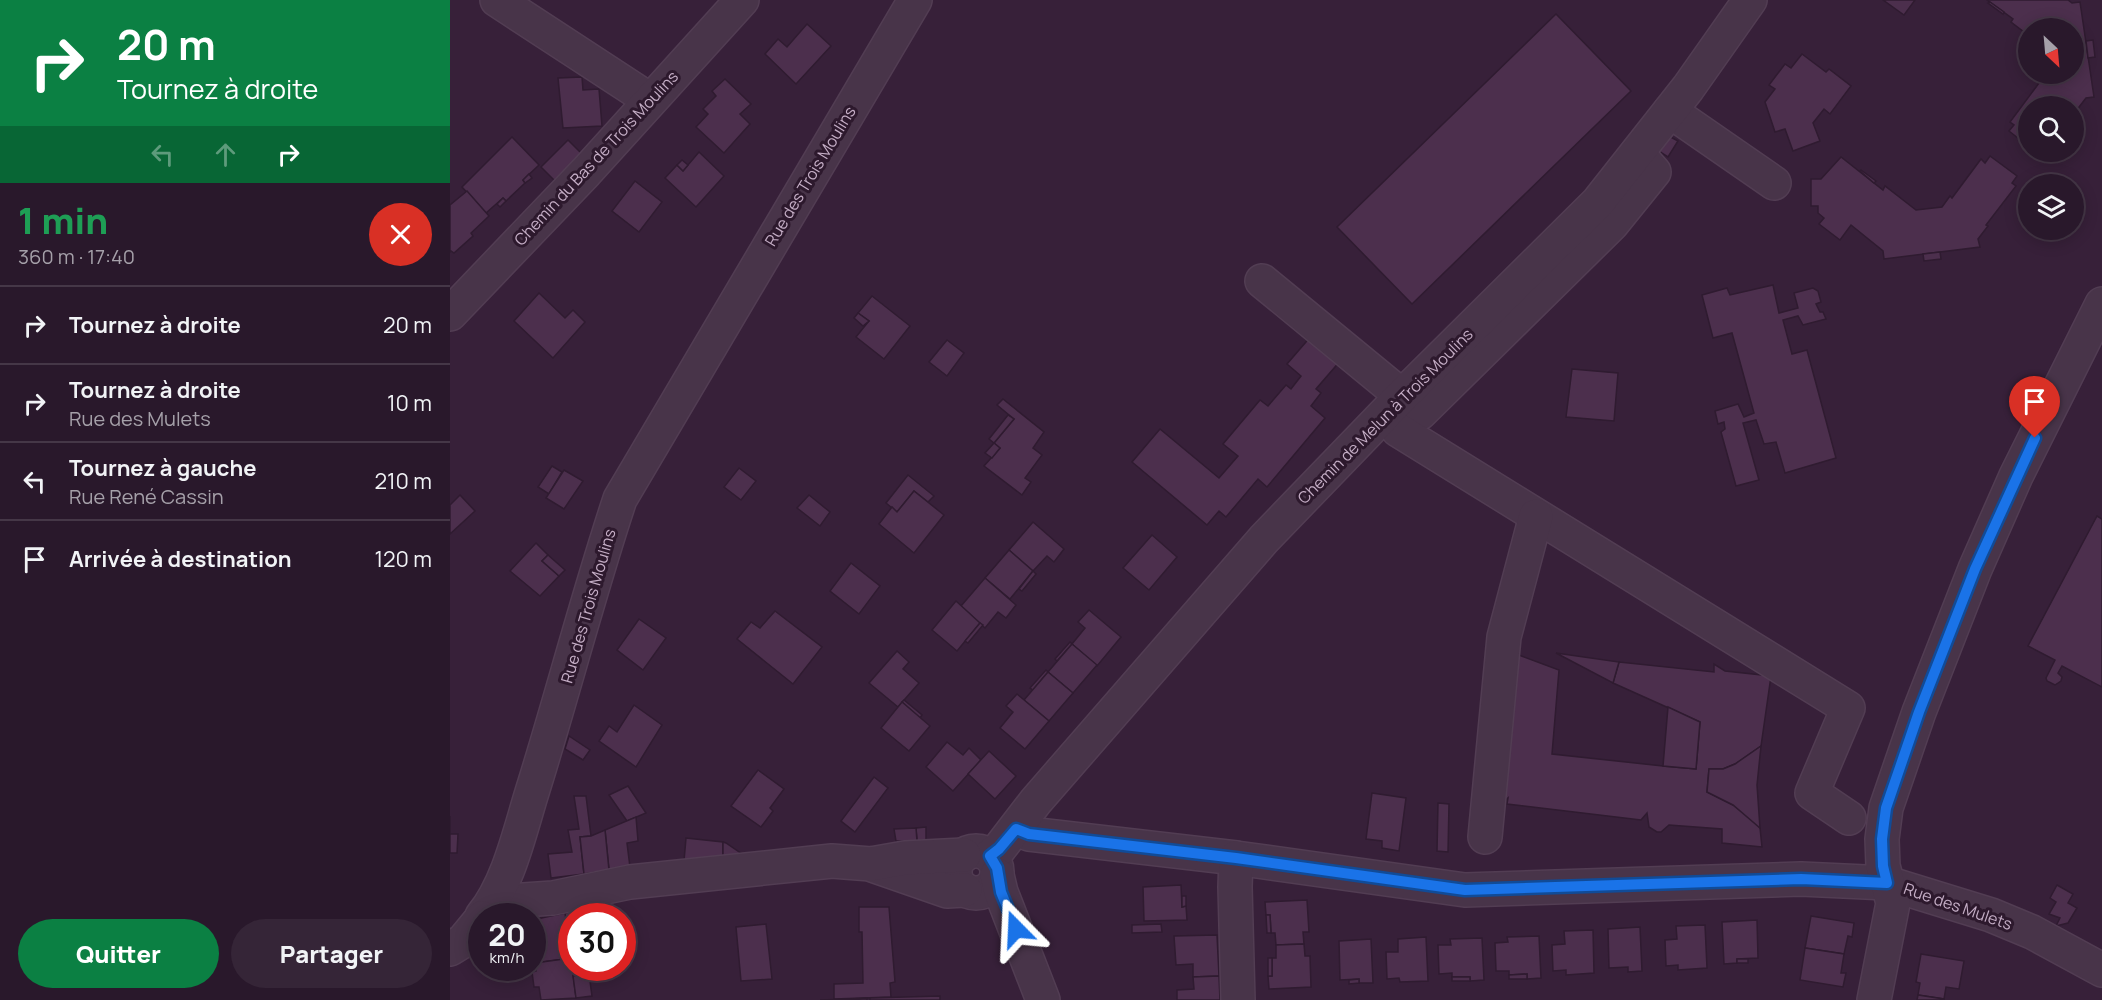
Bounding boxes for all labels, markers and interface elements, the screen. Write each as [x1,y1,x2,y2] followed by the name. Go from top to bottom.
[117,15,216,73] text: 20 m
[2018,18,2084,84] north arrow
[2018,18,2084,240] map controls
[18,24,96,102] icon: right
[509,66,683,250] street label: Chemin du Bas de Trois Moulins
[117,70,318,107] text: Tournez à droite
[2018,96,2084,162] button: search
[759,102,861,250] street label: Rue des Trois Moulins
[146,138,179,171] icon: left
[209,138,242,171] icon: ahead
[272,138,305,171] icon: right
[2018,174,2084,240] button: layers
[18,196,108,245] text: 1 min
[369,203,432,266] button: close
[18,243,135,270] text: 360 m · 17:40
[18,309,51,342] icon: right
[69,310,241,340] text: Tournez à droite
[383,310,432,340] text: 20 m
[1292,323,1478,509] street label: Chemin de Melun à Trois Moulins
[69,375,241,405] text: Tournez à droite
[2009,376,2060,438] pin
[2018,385,2051,418] icon: arrive
[18,387,51,420] icon: right
[387,388,432,418] text: 10 m
[69,405,211,432] text: Rue des Mulets
[69,453,256,483] text: Tournez à gauche
[18,465,51,498] icon: left
[374,466,432,496] text: 210 m
[69,483,224,510] text: Rue René Cassin
[555,526,621,686] street label: Rue des Trois Moulins
[18,543,51,576] icon: arrive
[69,544,292,574] text: Arrivée à destination
[374,544,432,574] text: 120 m
[1901,877,2015,935] street label: Rue des Mulets
[984,897,1048,961] position arrow
[558,903,636,981] speed limit sign: 30
[488,914,526,955] text: 20
[18,919,219,988] button: Quitter
[231,919,432,988] button: Partager
[490,947,524,968] text: km/h

